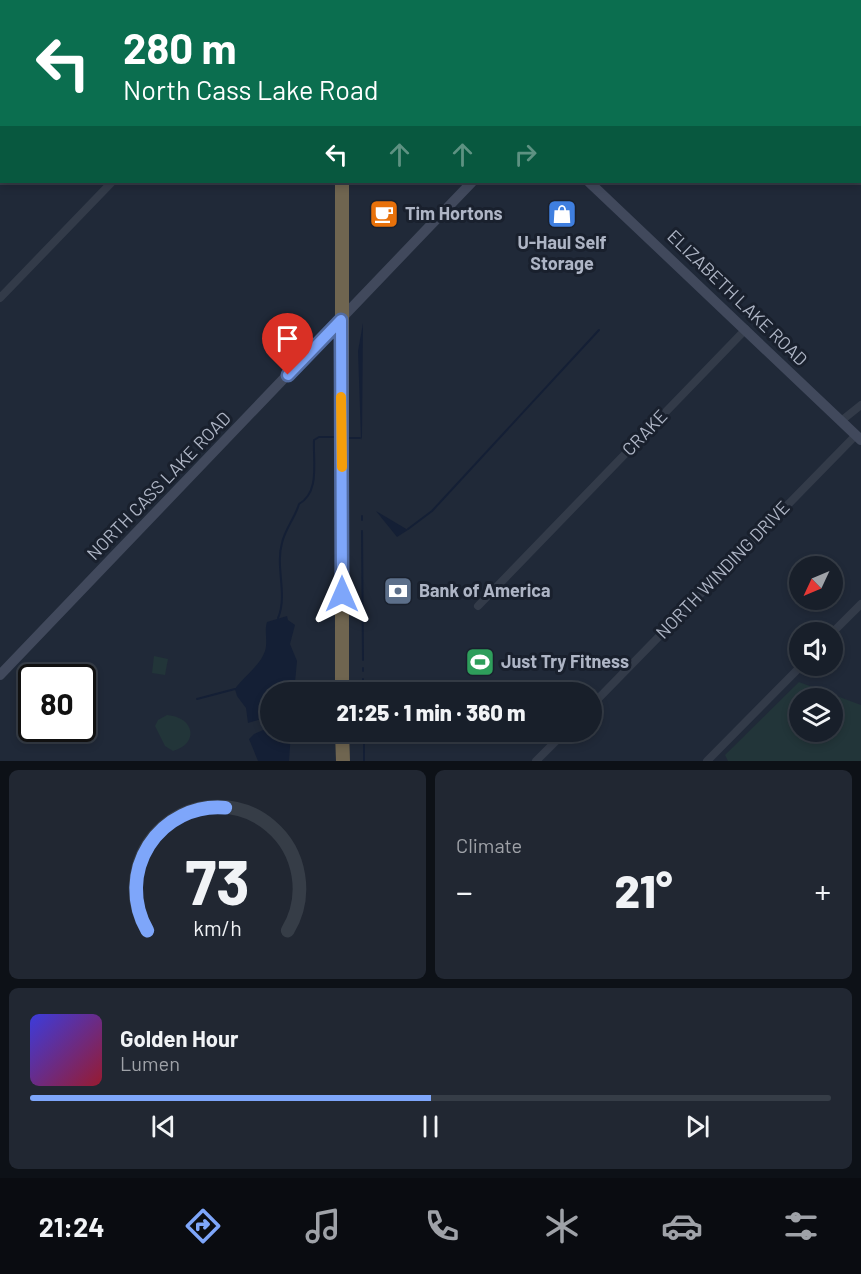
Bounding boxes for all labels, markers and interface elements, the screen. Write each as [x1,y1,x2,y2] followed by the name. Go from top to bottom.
[123,22,237,72] text: 280 m
[24,24,102,102] icon: left
[123,73,379,105] text: North Cass Lake Road
[320,138,353,171] icon: left
[383,138,416,171] icon: ahead
[446,138,479,171] icon: ahead
[509,138,542,171] icon: right
[368,198,400,230] cafe icon: Tim Hortons
[546,198,578,230] shop icon: U-Haul Self Storage
[405,202,503,224] place label: Tim Hortons
[663,225,812,370] street label: ELIZABETH LAKE ROAD
[517,231,607,274] place label: U-Haul Self Storage
[262,313,313,375] pin
[271,322,304,355] icon: arrive
[617,405,671,460] street label: CRAKE
[82,407,235,564] street label: NORTH CASS LAKE ROAD
[651,496,794,643] street label: NORTH WINDING DRIVE
[789,556,843,610] north arrow
[789,556,843,742] map controls
[310,562,374,626] position arrow
[382,575,414,607] bank icon: Bank of America
[419,579,551,601] place label: Bank of America
[789,622,843,676] button: sound
[464,646,496,678] sports icon: Just Try Fitness
[501,650,629,672] place label: Just Try Fitness
[18,664,96,742] speed limit sign: 80
[789,688,843,742] button: layers
[336,699,526,725] text: 21:25 · 1 min · 360 m
[456,833,522,857] text: Climate
[185,843,250,917] text: 73
[614,863,673,917] text: 21°
[456,871,473,911] text: −
[814,871,831,911] text: +
[193,916,242,941] text: km/h
[120,1025,238,1051] text: Golden Hour
[120,1051,180,1075] text: Lumen
[147,1110,180,1143] icon: previous
[414,1110,447,1143] icon: pause
[681,1110,714,1143] icon: next
[182,1205,224,1247] icon: directions
[302,1205,344,1247] icon: music
[421,1205,463,1247] icon: phone
[541,1205,583,1247] icon: climate
[661,1205,703,1247] icon: car
[780,1205,822,1247] icon: filters
[39,1210,105,1242] text: 21:24

